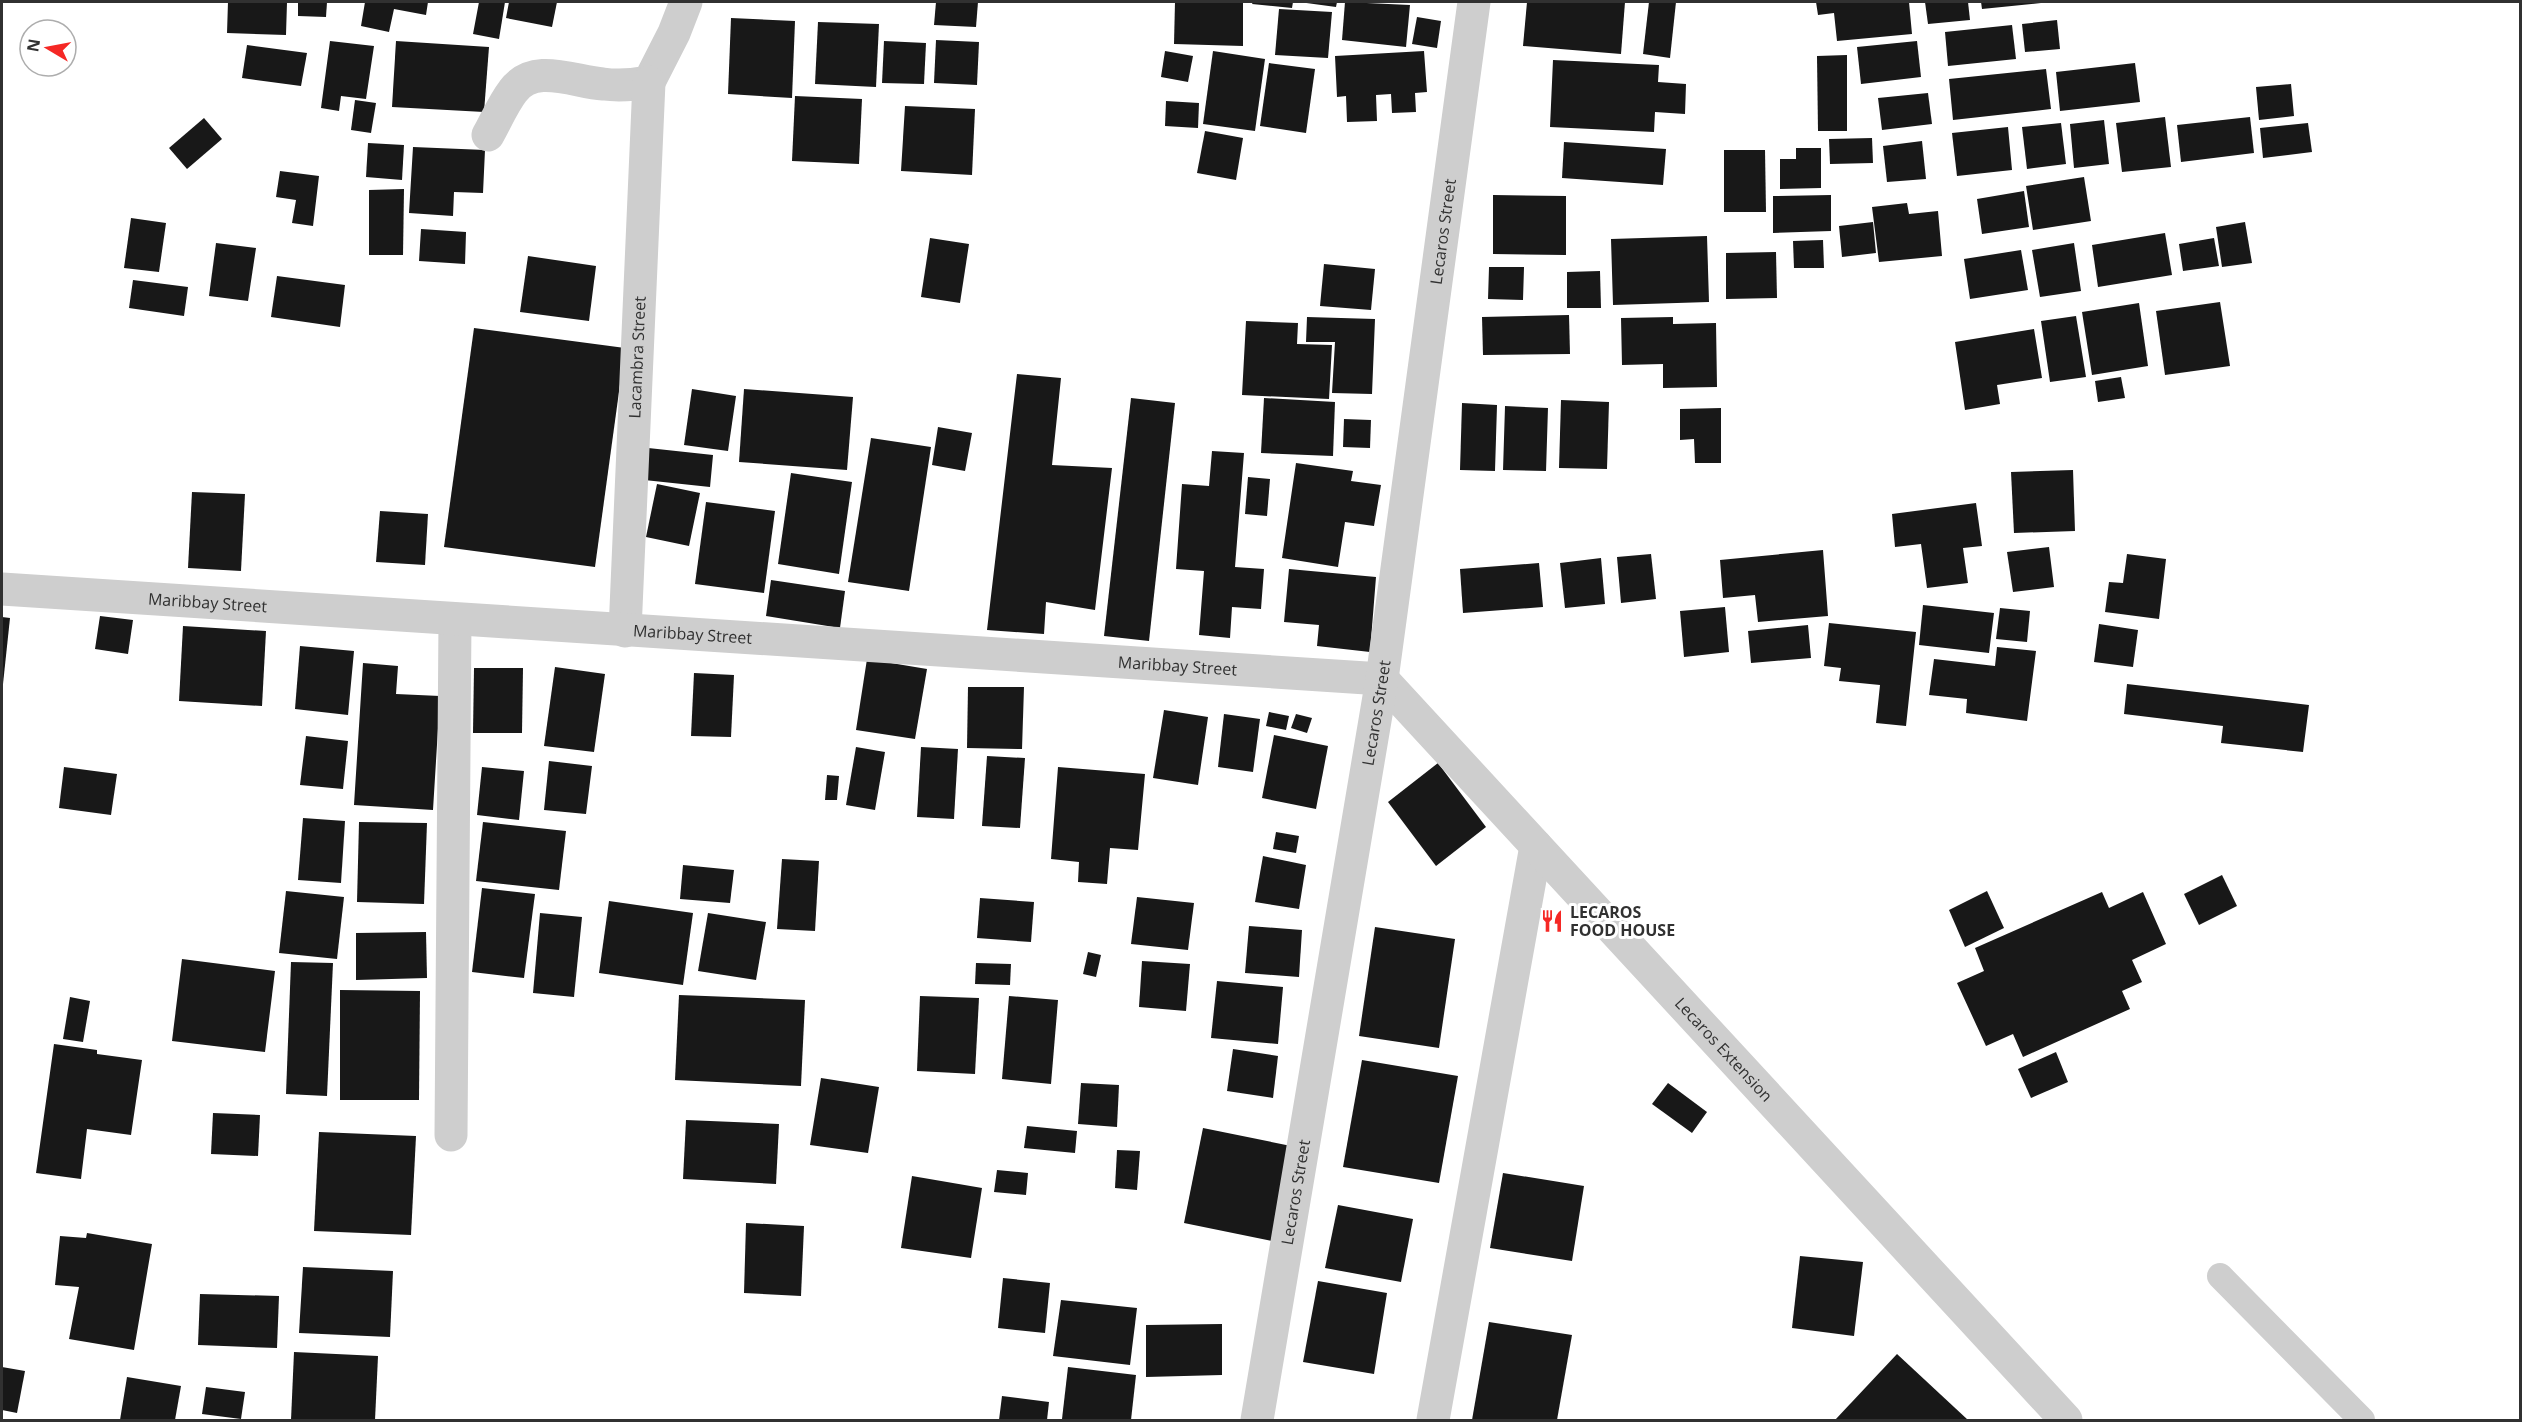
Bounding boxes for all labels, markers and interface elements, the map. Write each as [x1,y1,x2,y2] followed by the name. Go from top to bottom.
[18,18,78,78] north arrow
[21,37,45,54] text: N
[1425,177,1461,286] street label: Lecaros Street
[623,295,651,419] street label: Lacambra Street
[147,588,268,617] street label: Maribbay Street
[632,619,753,649] street label: Maribbay Street
[1117,651,1238,681] street label: Maribbay Street
[1357,659,1395,767] street label: Lecaros Street
[1570,901,1675,941] place label: LECAROS FOOD HOUSE
[1539,908,1565,934] restaurant icon: LECAROS FOOD HOUSE
[1670,992,1778,1106] street label: Lecaros Extension
[1276,1138,1315,1247] street label: Lecaros Street

